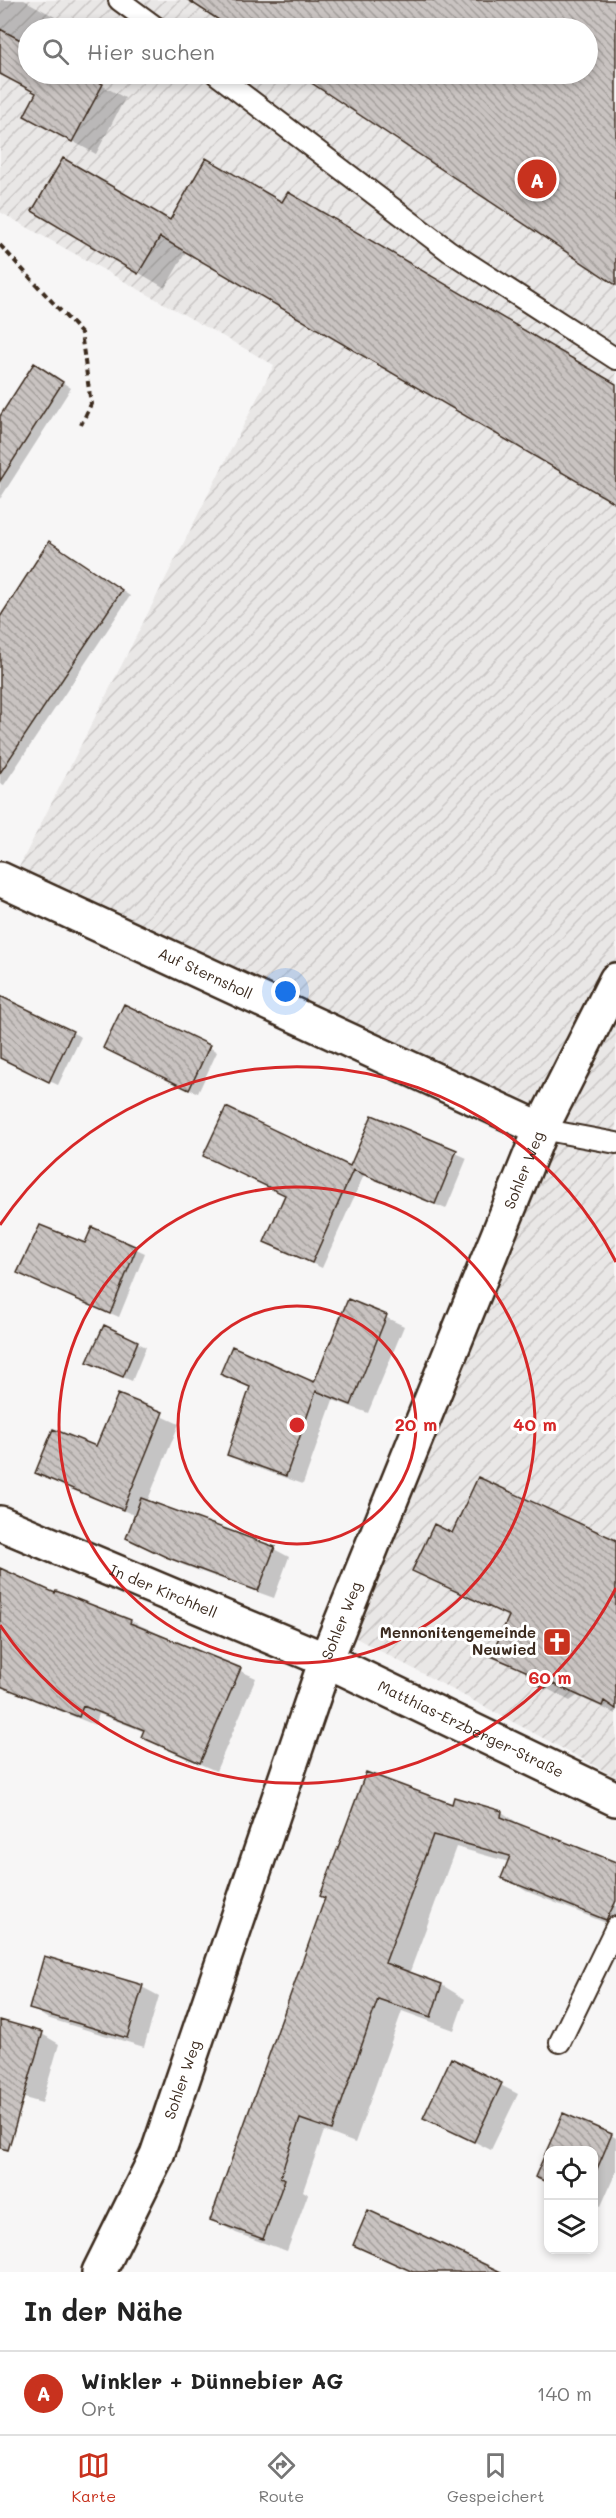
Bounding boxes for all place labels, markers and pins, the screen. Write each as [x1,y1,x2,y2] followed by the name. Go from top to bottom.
[518,156,556,201] pin: A
[287,1415,307,1435] centre of rings
[380,1622,536,1659] place label: Mennonitengemeinde Neuwied
[541,1626,573,1658] church icon: Mennonitengemeinde Neuwied

